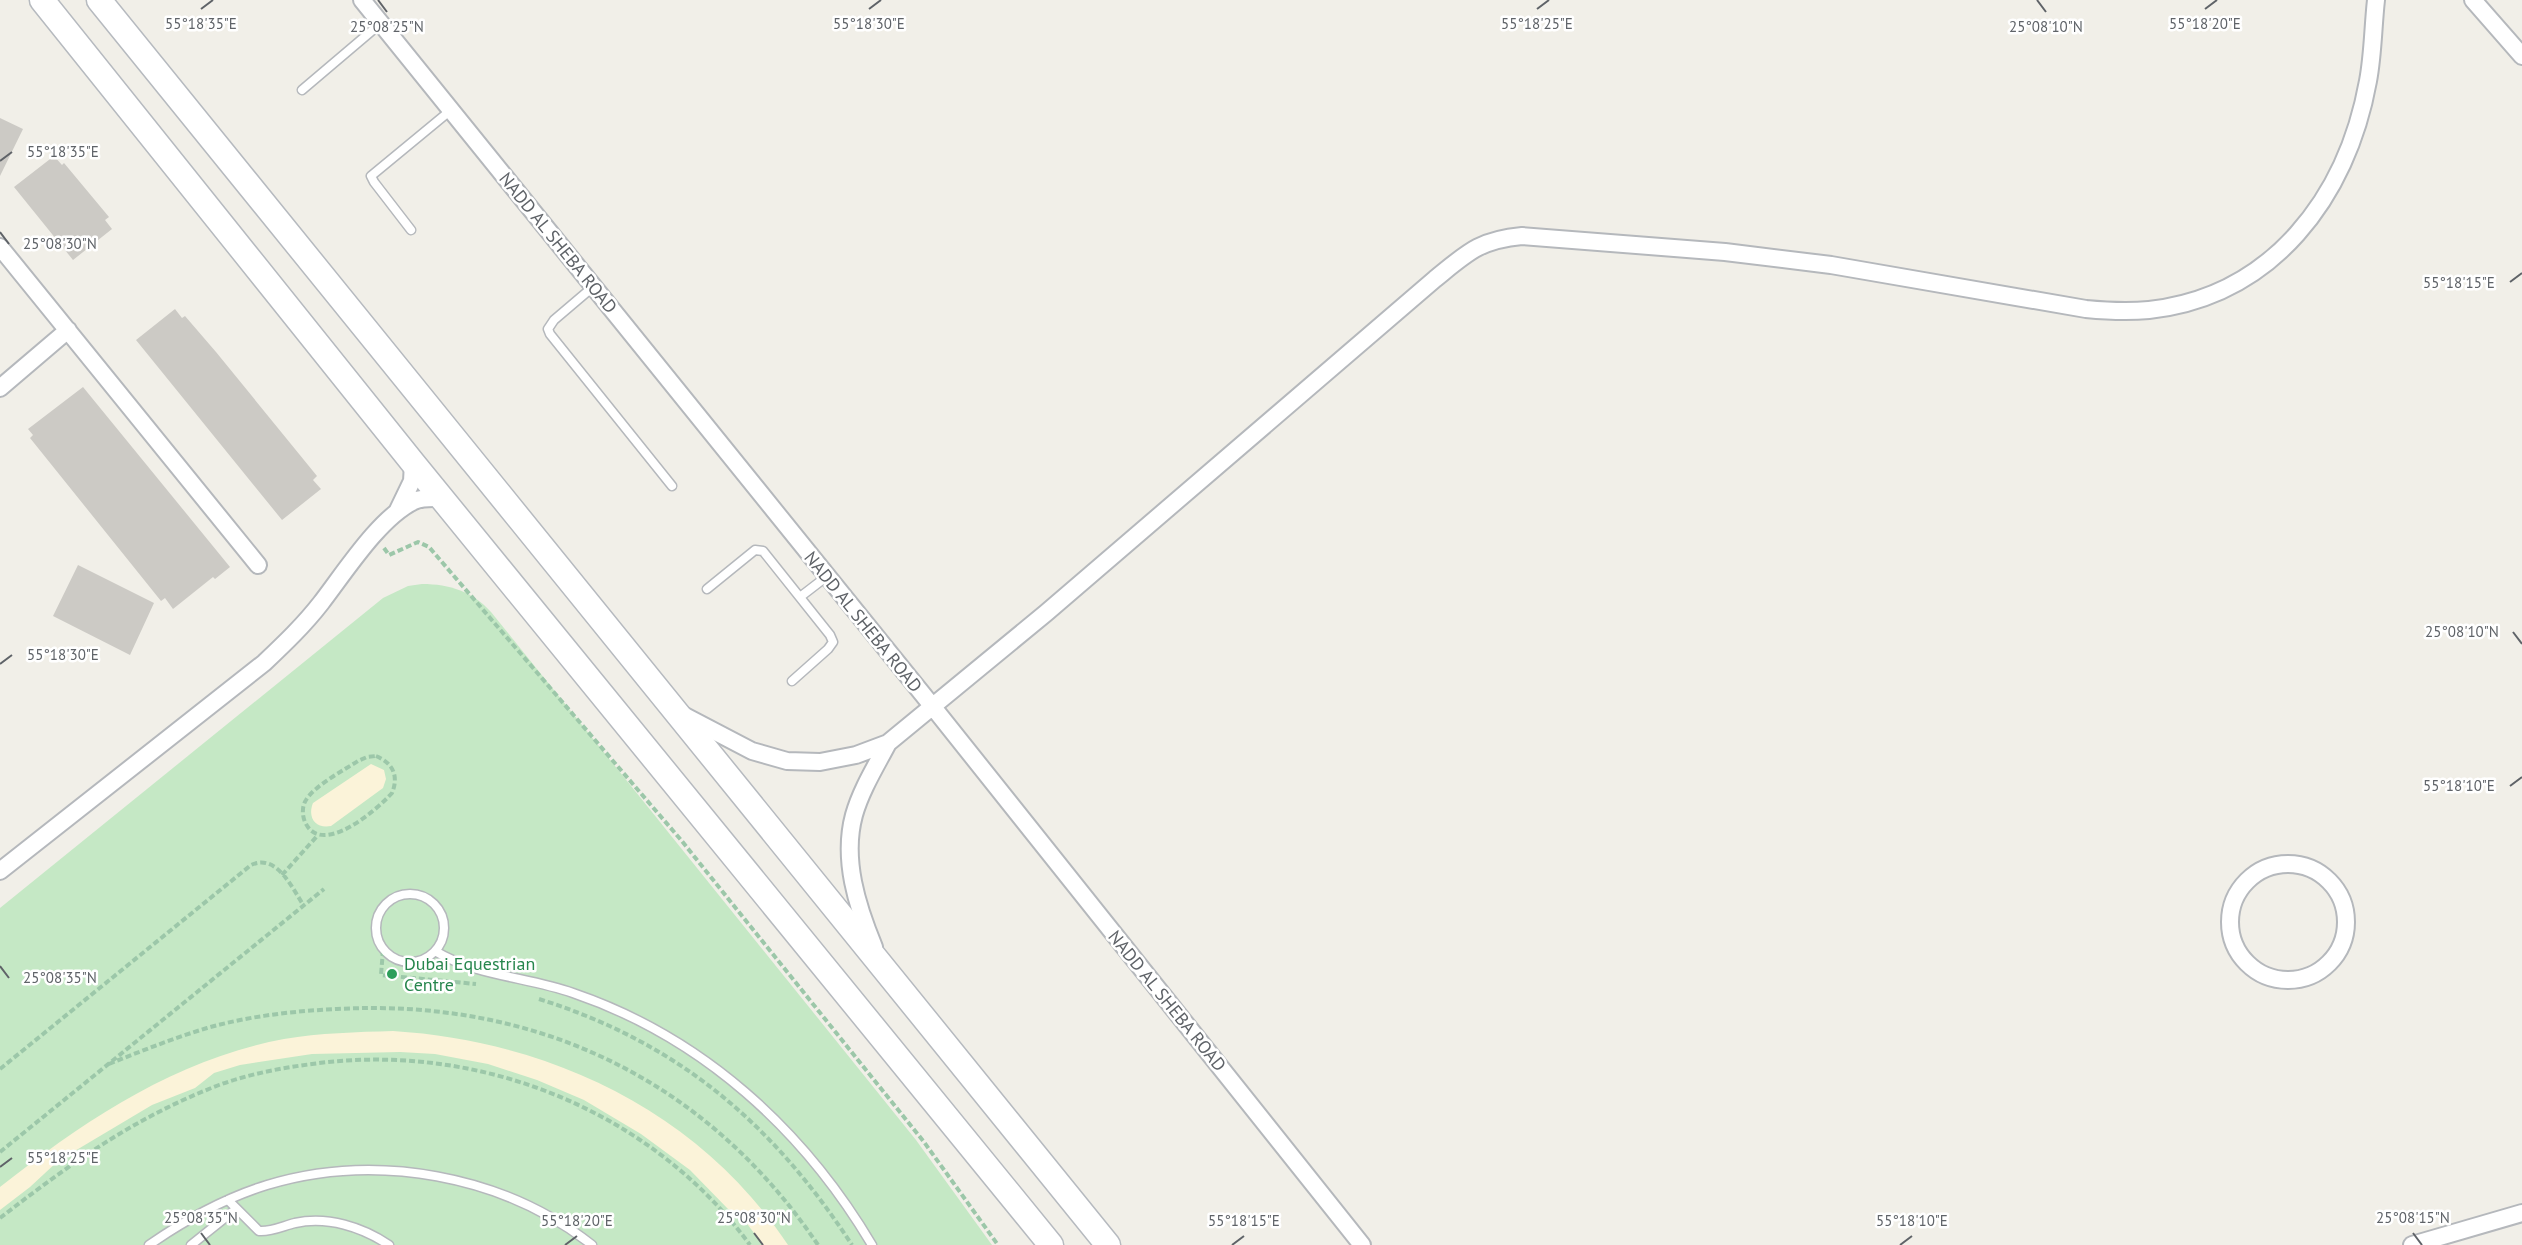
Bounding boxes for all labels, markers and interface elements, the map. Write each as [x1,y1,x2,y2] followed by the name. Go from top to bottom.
[165,14,237,33] text: 55°18'35"E
[833,14,905,33] text: 55°18'30"E
[1501,14,1573,33] text: 55°18'25"E
[2169,14,2241,33] text: 55°18'20"E
[350,17,424,36] text: 25°08'25"N
[2009,17,2083,36] text: 25°08'10"N
[27,142,99,161] text: 55°18'35"E
[494,168,622,318] street label: NADD AL SHEBA ROAD
[23,234,97,253] text: 25°08'30"N
[2423,273,2495,292] text: 55°18'15"E
[799,547,927,697] street label: NADD AL SHEBA ROAD
[2425,622,2499,641] text: 25°08'10"N
[27,645,99,664] text: 55°18'30"E
[2423,776,2495,795] text: 55°18'10"E
[1103,926,1231,1076] street label: NADD AL SHEBA ROAD
[404,952,535,996] place label: Dubai Equestrian Centre
[385,967,399,981] marker: Dubai Equestrian Centre
[23,968,97,987] text: 25°08'35"N
[27,1148,99,1167] text: 55°18'25"E
[164,1208,238,1227] text: 25°08'35"N
[717,1208,791,1227] text: 25°08'30"N
[2376,1208,2450,1227] text: 25°08'15"N
[541,1211,613,1230] text: 55°18'20"E
[1208,1211,1280,1230] text: 55°18'15"E
[1876,1211,1948,1230] text: 55°18'10"E

